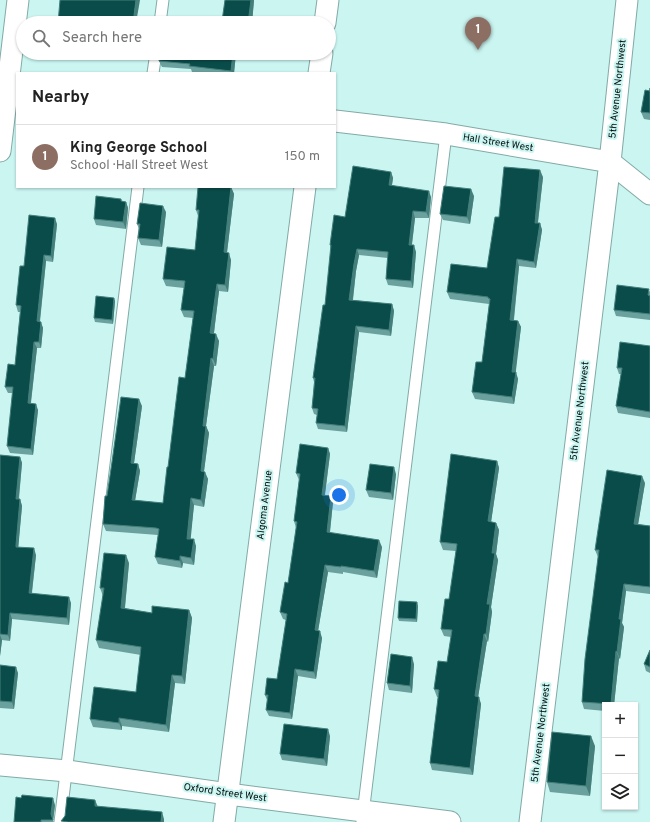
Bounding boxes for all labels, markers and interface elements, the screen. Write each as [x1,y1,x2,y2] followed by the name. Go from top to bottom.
[16,16,336,60] search box
[465,17,491,50] pin: 1
[30,27,52,49] icon: search
[62,29,142,48] text: Search here
[606,39,630,139] street label: 5th Avenue Northwest
[32,87,89,109] text: Nearby
[462,131,534,155] street label: Hall Street West
[70,139,207,158] text: King George School
[42,149,48,165] text: 1
[285,149,320,165] text: 150 m
[70,158,208,174] text: School · Hall Street West
[567,361,593,461] street label: 5th Avenue Northwest
[254,470,276,540] street label: Algoma Avenue
[329,485,349,505] your location
[528,683,554,783] street label: 5th Avenue Northwest
[602,702,638,810] map controls
[602,702,638,738] button: +
[602,738,638,774] button: −
[602,774,638,810] button: layers
[183,781,268,805] street label: Oxford Street West

